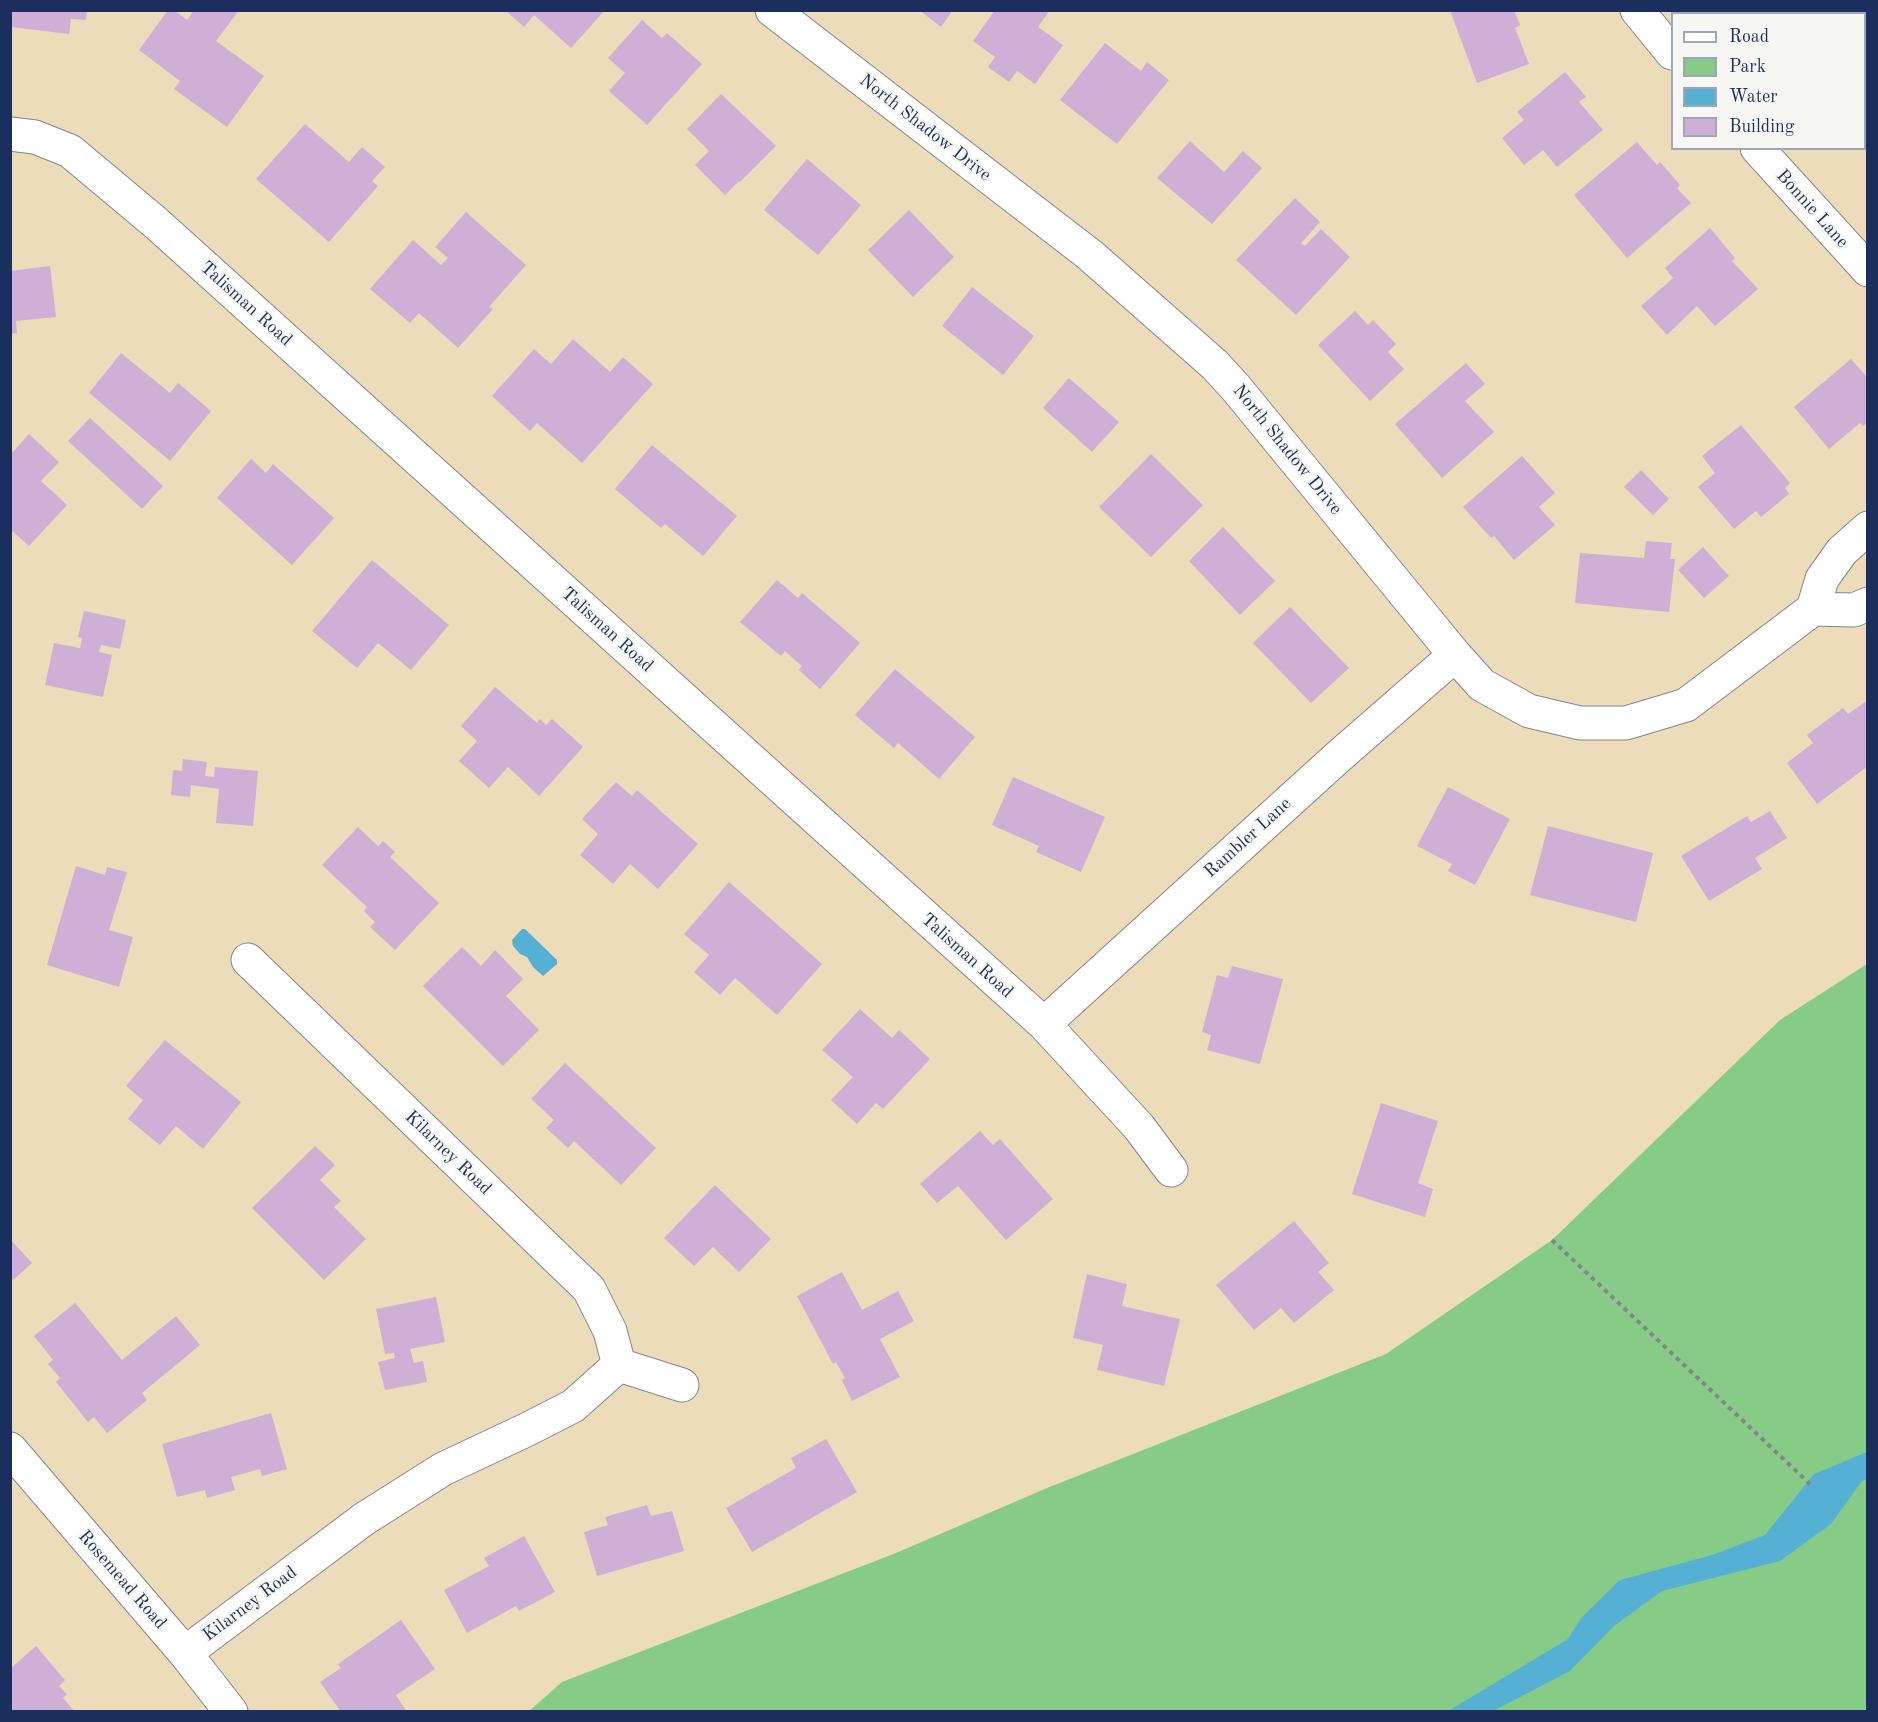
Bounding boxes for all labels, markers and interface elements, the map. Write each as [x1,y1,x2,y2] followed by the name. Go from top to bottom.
[1671,12,1866,150] legend
[1729,28,1769,46] text: Road
[1729,58,1766,76] text: Park
[855,70,995,186] street label: North Shadow Drive
[1729,88,1778,106] text: Water
[1729,118,1794,136] text: Building
[1771,165,1853,253] street label: Bonnie Lane
[196,257,296,351] street label: Talisman Road
[1228,380,1346,520] street label: North Shadow Drive
[557,583,657,677] street label: Talisman Road
[1200,793,1296,883] street label: Rambler Lane
[917,909,1017,1003] street label: Talisman Road
[400,1106,496,1200] street label: Kilarney Road
[73,1526,171,1634] street label: Rosemead Road
[199,1562,301,1646] street label: Kilarney Road

